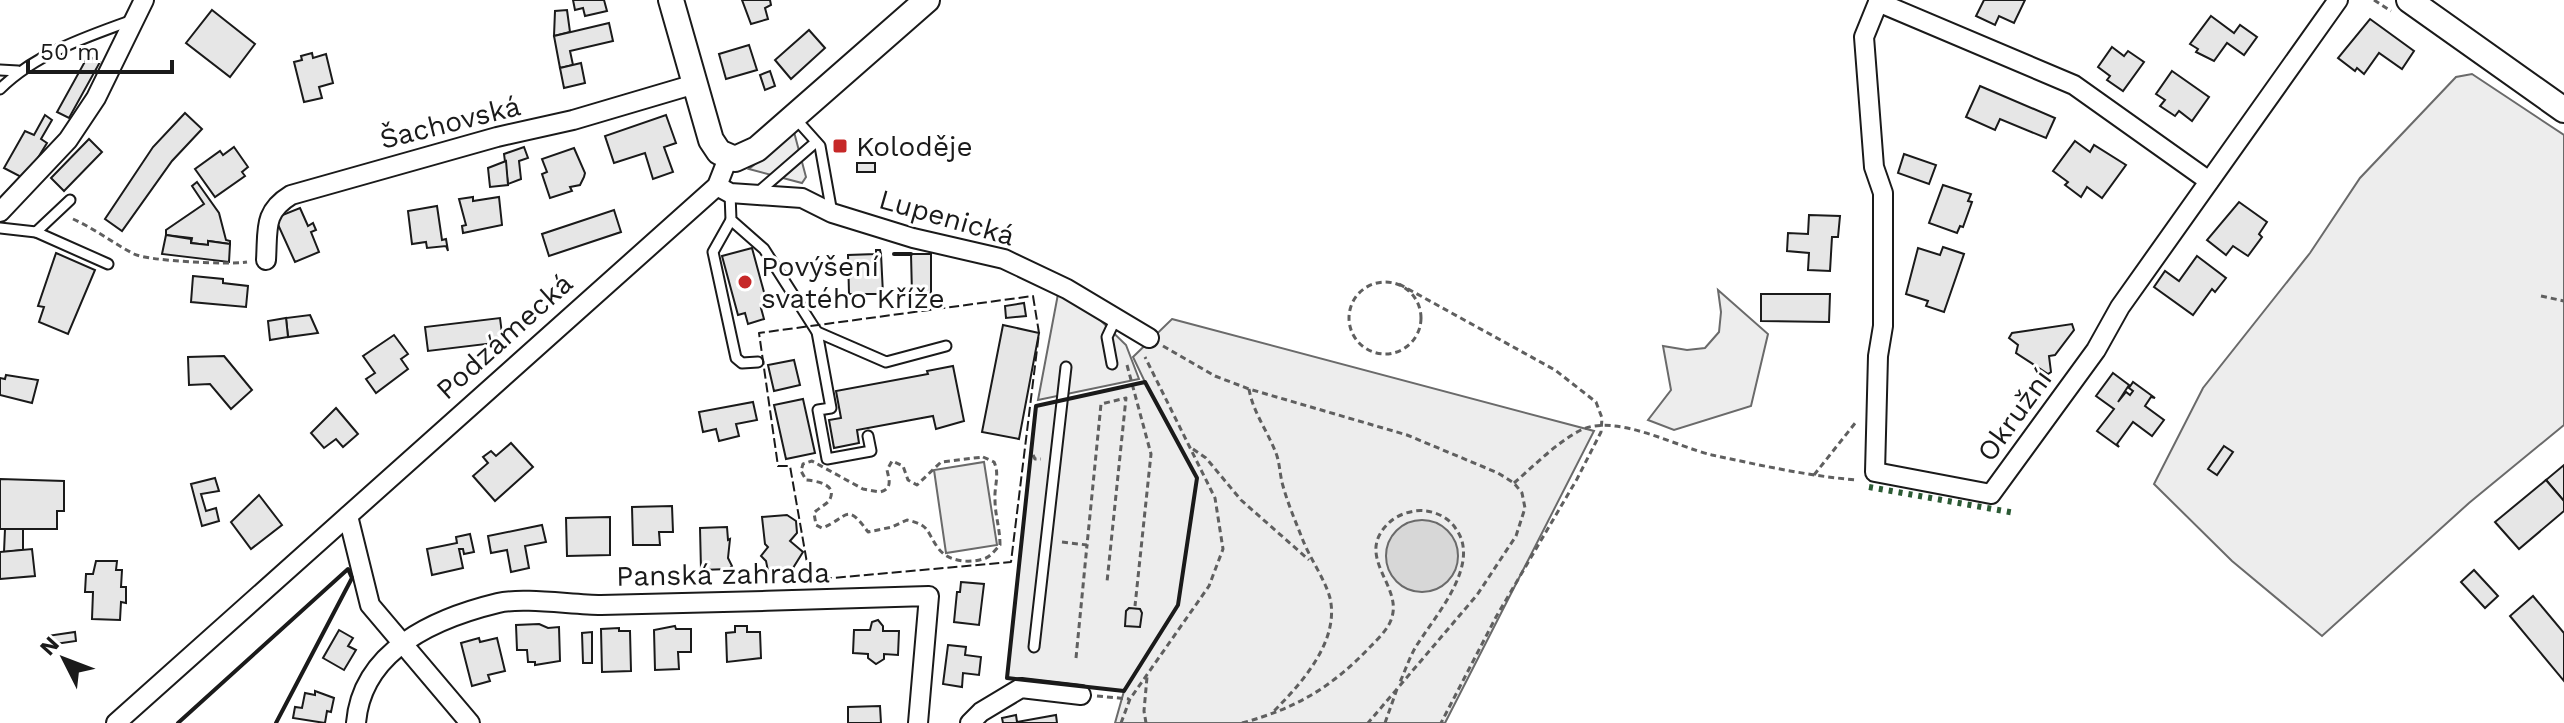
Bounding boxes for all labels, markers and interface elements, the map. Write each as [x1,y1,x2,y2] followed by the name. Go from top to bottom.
[28,24,172,74] scale bar
[40,38,100,66] text: 50 m
[376,89,524,156] street label: Šachovská
[856,130,973,163] place label: Koloděje
[831,137,849,155] marker: Koloděje
[875,182,1019,253] street label: Lupenická
[761,250,945,315] place label: Povýšení svatého Kříže
[429,266,579,406] street label: Podzámecká
[736,273,754,291] marker: Povýšení svatého Kříže
[1970,363,2059,468] street label: Okružní
[616,556,830,593] street label: Panská zahrada
[24,619,104,699] north arrow
[35,632,64,660] text: N

